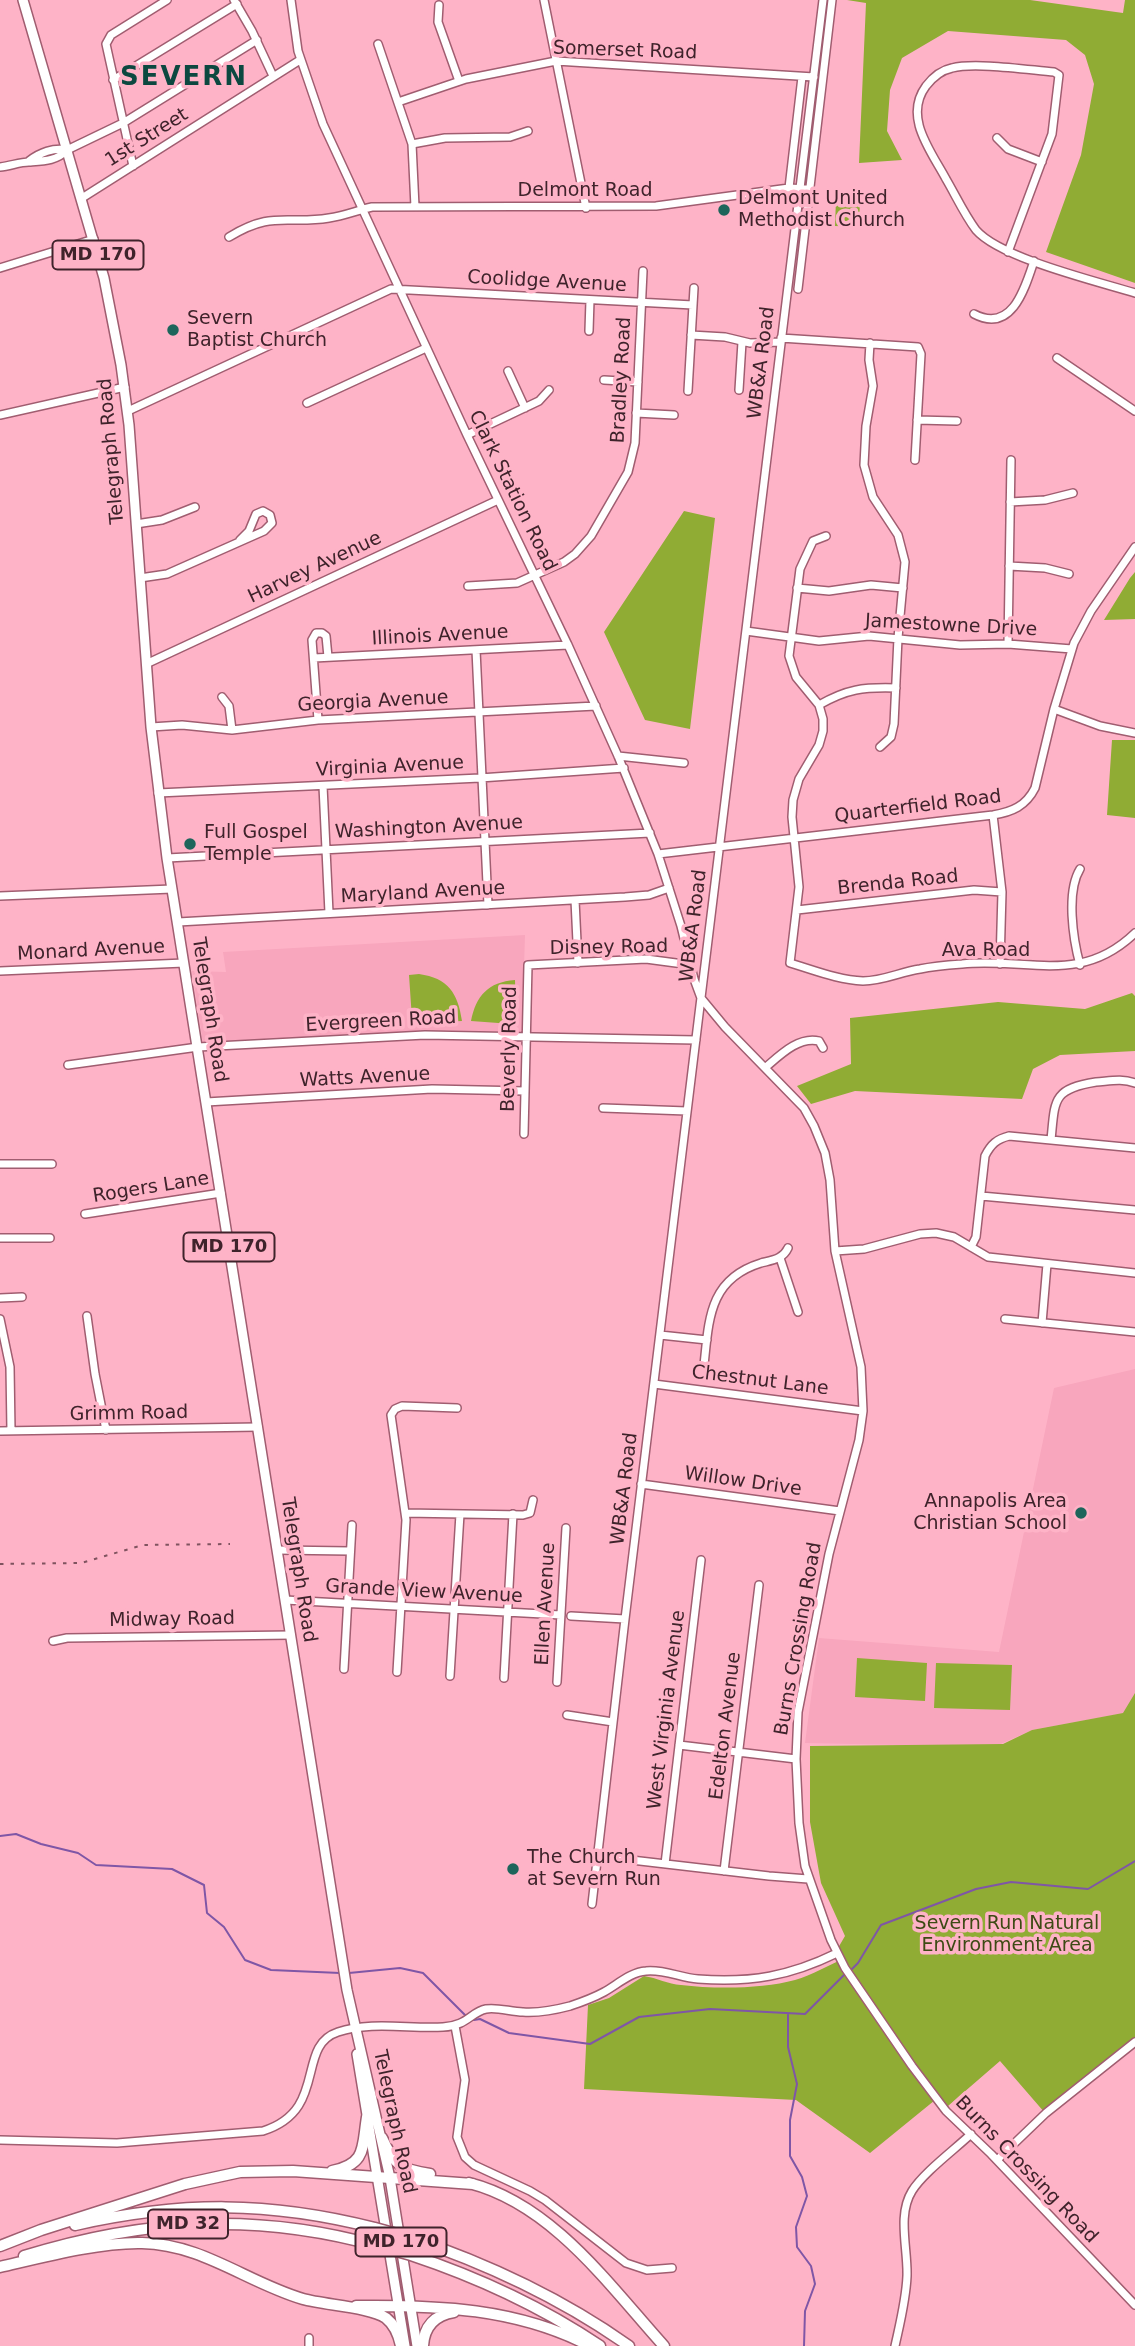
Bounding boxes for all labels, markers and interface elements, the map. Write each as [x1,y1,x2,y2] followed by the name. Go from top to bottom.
[552,37,698,65] street label: Somerset Road
[121,62,247,94] district label: SEVERN
[101,104,193,172] street label: 1st Street
[518,180,652,202] street label: Delmont Road
[738,188,905,232] place label: Delmont United Methodist Church
[716,202,732,218] marker: Delmont United Methodist Church
[52,241,144,270] road number: MD 170
[467,266,627,298] street label: Coolidge Avenue
[744,305,780,421] street label: WB&A Road
[187,308,327,352] place label: Severn Baptist Church
[607,316,637,444] street label: Bradley Road
[165,322,181,338] marker: Severn Baptist Church
[94,377,130,525] street label: Telegraph Road
[463,407,561,575] street label: Clark Station Road
[245,527,385,609] street label: Harvey Avenue
[864,610,1038,642] street label: Jamestowne Drive
[371,621,509,651] street label: Illinois Avenue
[297,687,449,717] street label: Georgia Avenue
[315,752,465,782] street label: Virginia Avenue
[833,785,1003,829] street label: Quarterfield Road
[334,812,524,844] street label: Washington Avenue
[204,822,308,866] place label: Full Gospel Temple
[182,836,198,852] marker: Full Gospel Temple
[836,865,960,901] street label: Brenda Road
[676,868,712,984] street label: WB&A Road
[340,877,506,909] street label: Maryland Avenue
[17,936,165,966] street label: Monard Avenue
[186,936,232,1084] street label: Telegraph Road
[550,936,668,960] street label: Disney Road
[942,940,1030,962] street label: Ava Road
[498,986,522,1112] street label: Beverly Road
[305,1007,457,1037] street label: Evergreen Road
[299,1063,431,1093] street label: Watts Avenue
[91,1168,211,1208] street label: Rogers Lane
[184,1232,274,1262] road number: MD 170
[690,1361,830,1401] street label: Chestnut Lane
[70,1402,188,1426] street label: Grimm Road
[607,1431,643,1547] street label: WB&A Road
[683,1462,803,1502] street label: Willow Drive
[913,1491,1067,1535] place label: Annapolis Area Christian School
[275,1496,321,1644] street label: Telegraph Road
[1073,1505,1089,1521] marker: Annapolis Area Christian School
[771,1541,827,1737] street label: Burns Crossing Road
[531,1542,561,1666] street label: Ellen Avenue
[325,1575,523,1609] street label: Grande View Avenue
[109,1608,235,1632] street label: Midway Road
[643,1609,691,1811] street label: West Virginia Avenue
[706,1651,746,1801] street label: Edelton Avenue
[527,1847,661,1891] place label: The Church at Severn Run
[505,1861,521,1877] marker: The Church at Severn Run
[915,1913,1099,1957] park label: Severn Run Natural Environment Area
[368,2048,420,2196] street label: Telegraph Road
[950,2092,1102,2248] street label: Burns Crossing Road
[148,2210,228,2238] road number: MD 32
[356,2228,446,2256] road number: MD 170

